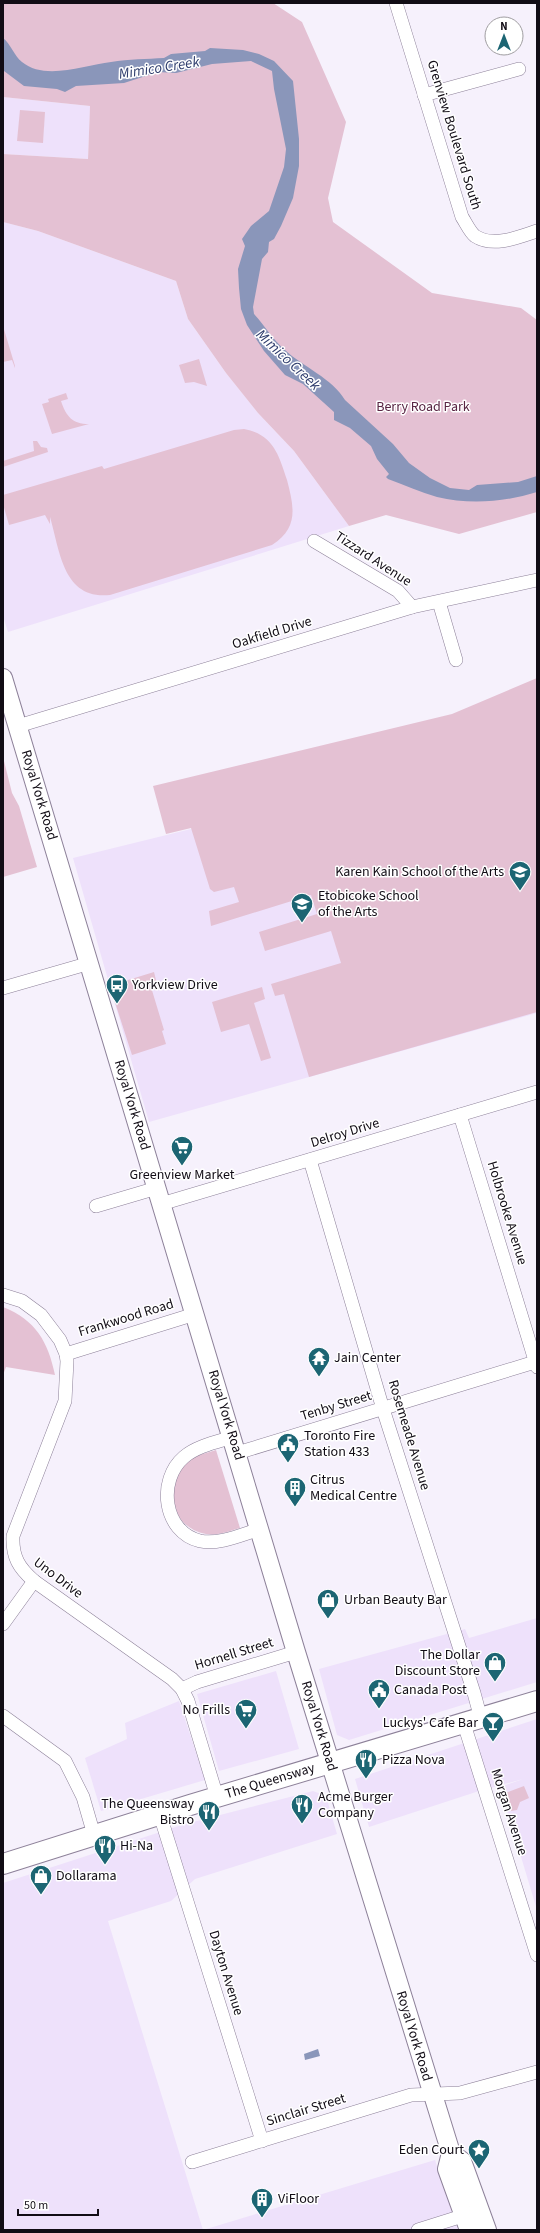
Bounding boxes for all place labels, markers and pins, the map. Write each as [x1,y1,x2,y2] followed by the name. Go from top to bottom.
[507,859,533,892] school or university icon: Karen Kain School of the Arts
[335,862,504,882] place label: Karen Kain School of the Arts
[318,886,419,922] place label: Etobicoke School of the Arts
[289,891,315,924] school or university icon: Etobicoke School of the Arts
[104,972,130,1005] bus stop icon: Yorkview Drive
[131,975,218,995] place label: Yorkview Drive
[169,1134,195,1167] supermarket icon: Greenview Market
[129,1165,235,1185] place label: Greenview Market
[306,1345,332,1378] temple icon: Jain Center
[334,1348,401,1368] place label: Jain Center
[304,1426,375,1462] place label: Toronto Fire Station 433
[275,1431,301,1464] public building icon: Toronto Fire Station 433
[310,1470,397,1506] place label: Citrus Medical Centre
[282,1475,308,1508] building icon: Citrus Medical Centre
[315,1587,341,1620] shop icon: Urban Beauty Bar
[344,1590,447,1610] place label: Urban Beauty Bar
[395,1645,480,1681] place label: The Dollar Discount Store
[482,1650,508,1683] shop icon: The Dollar Discount Store
[366,1677,392,1710] public building icon: Canada Post
[394,1680,467,1700] place label: Canada Post
[233,1697,259,1730] supermarket icon: No Frills
[183,1700,230,1720] place label: No Frills
[480,1710,506,1743] bar icon: Luckys' Cafe Bar
[383,1713,478,1733] place label: Luckys' Cafe Bar
[353,1747,379,1780] restaurant icon: Pizza Nova
[382,1750,445,1770] place label: Pizza Nova
[318,1787,393,1823] place label: Acme Burger Company
[289,1792,315,1825] restaurant icon: Acme Burger Company
[101,1794,194,1830] place label: The Queensway Bistro
[196,1799,222,1832] restaurant icon: The Queensway Bistro
[92,1833,118,1866] restaurant icon: Hi-Na
[120,1836,153,1856] place label: Hi-Na
[28,1863,54,1896] shop icon: Dollarama
[56,1866,117,1886] place label: Dollarama
[466,2137,492,2170] place icon: Eden Court
[399,2140,464,2160] place label: Eden Court
[249,2186,275,2219] building icon: ViFloor
[278,2189,319,2209] place label: ViFloor

